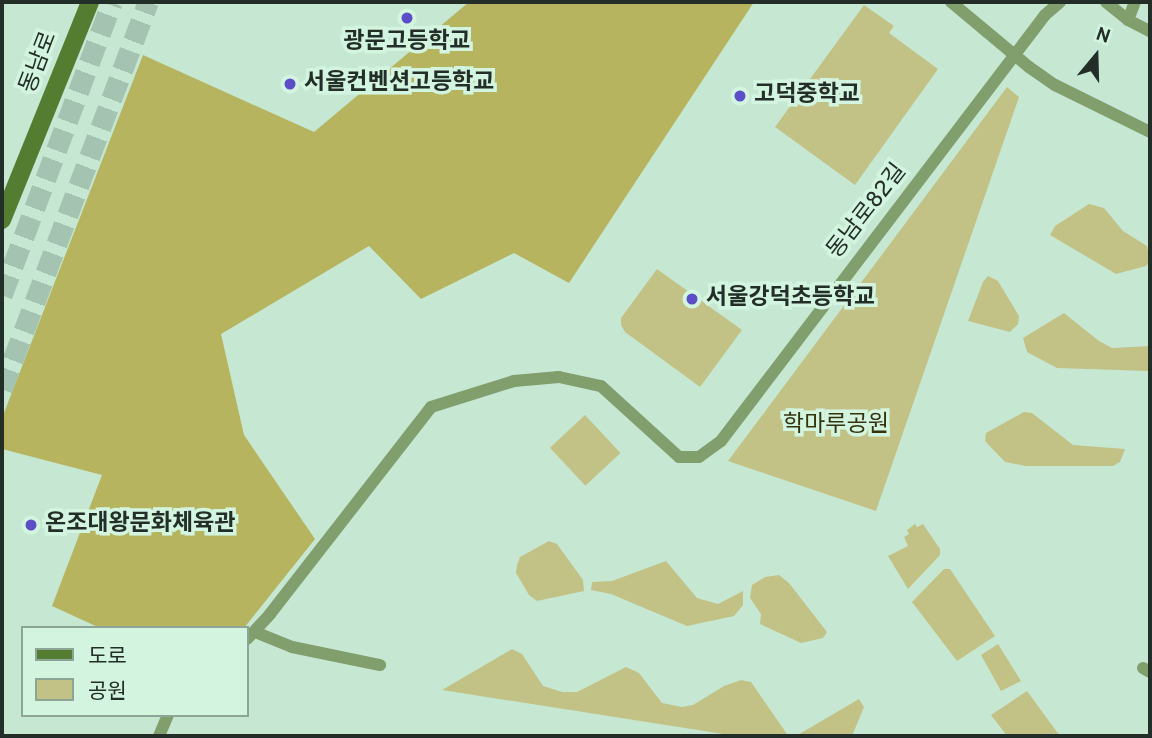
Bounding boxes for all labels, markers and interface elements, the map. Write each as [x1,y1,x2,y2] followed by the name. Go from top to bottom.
[399,10,415,26] marker: 광문고등학교
[1061,21,1131,91] north arrow
[1092,23,1113,50] text: N
[16,28,64,98] street label: 동남로
[344,29,470,57] place label: 광문고등학교
[304,70,494,98] place label: 서울컨벤션고등학교
[282,76,298,92] marker: 서울컨벤션고등학교
[754,82,860,110] place label: 고덕중학교
[732,88,748,104] marker: 고덕중학교
[823,159,913,265] street label: 동남로82길
[706,285,875,313] place label: 서울강덕초등학교
[684,291,700,307] marker: 서울강덕초등학교
[783,412,889,440] park label: 학마루공원
[45,511,235,539] place label: 온조대왕문화체육관
[23,517,39,533] marker: 온조대왕문화체육관
[21,626,248,717] legend
[88,644,127,671] text: 도로
[88,679,127,706] text: 공원

